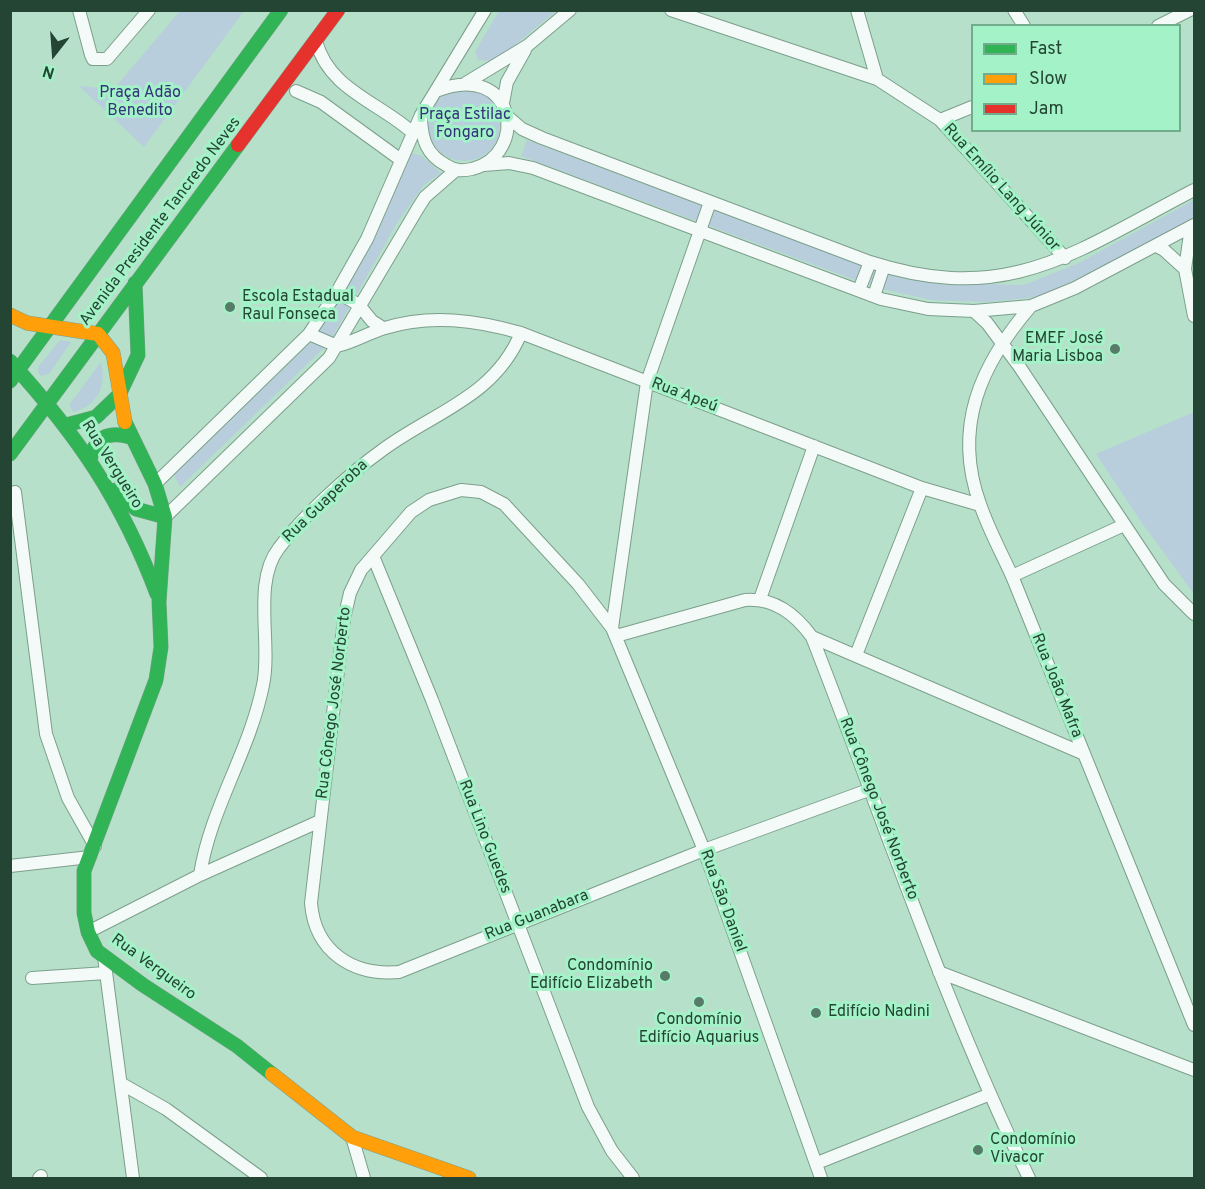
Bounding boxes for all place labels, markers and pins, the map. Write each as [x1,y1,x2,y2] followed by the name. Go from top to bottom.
[242,288,354,326] place label: Escola Estadual Raul Fonseca
[223,300,237,314] marker: Escola Estadual Raul Fonseca
[1012,330,1103,368] place label: EMEF José Maria Lisboa
[1108,342,1122,356] marker: EMEF José Maria Lisboa
[530,957,653,995] place label: Condomínio Edifício Elizabeth
[658,969,672,983] marker: Condomínio Edifício Elizabeth
[692,995,706,1009] marker: Condomínio Edifício Aquarius
[828,1003,930,1023] place label: Edifício Nadini
[809,1006,823,1020] marker: Edifício Nadini
[639,1011,759,1049] place label: Condomínio Edifício Aquarius
[990,1131,1076,1169] place label: Condomínio Vivacor
[971,1143,985,1157] marker: Condomínio Vivacor

